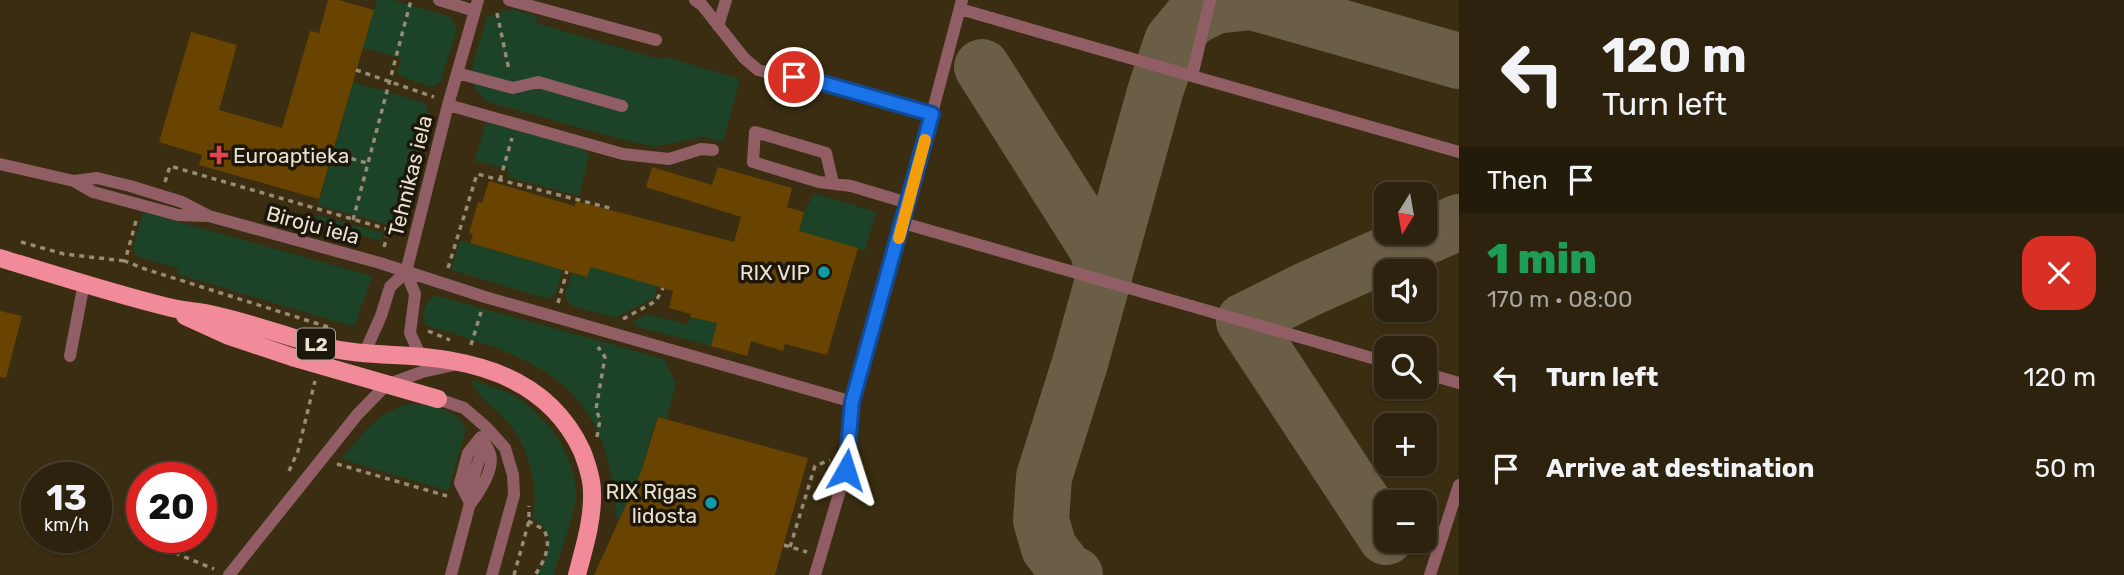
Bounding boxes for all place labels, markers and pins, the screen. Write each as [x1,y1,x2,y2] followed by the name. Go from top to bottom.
[764,47,824,107] pin
[233,143,349,168] place label: Euroaptieka
[211,147,227,163] marker: Euroaptieka
[740,260,810,285] place label: RIX VIP
[816,264,832,280] marker: RIX VIP
[605,479,697,528] place label: RIX Rīgas lidosta
[703,495,719,511] marker: RIX Rīgas lidosta

